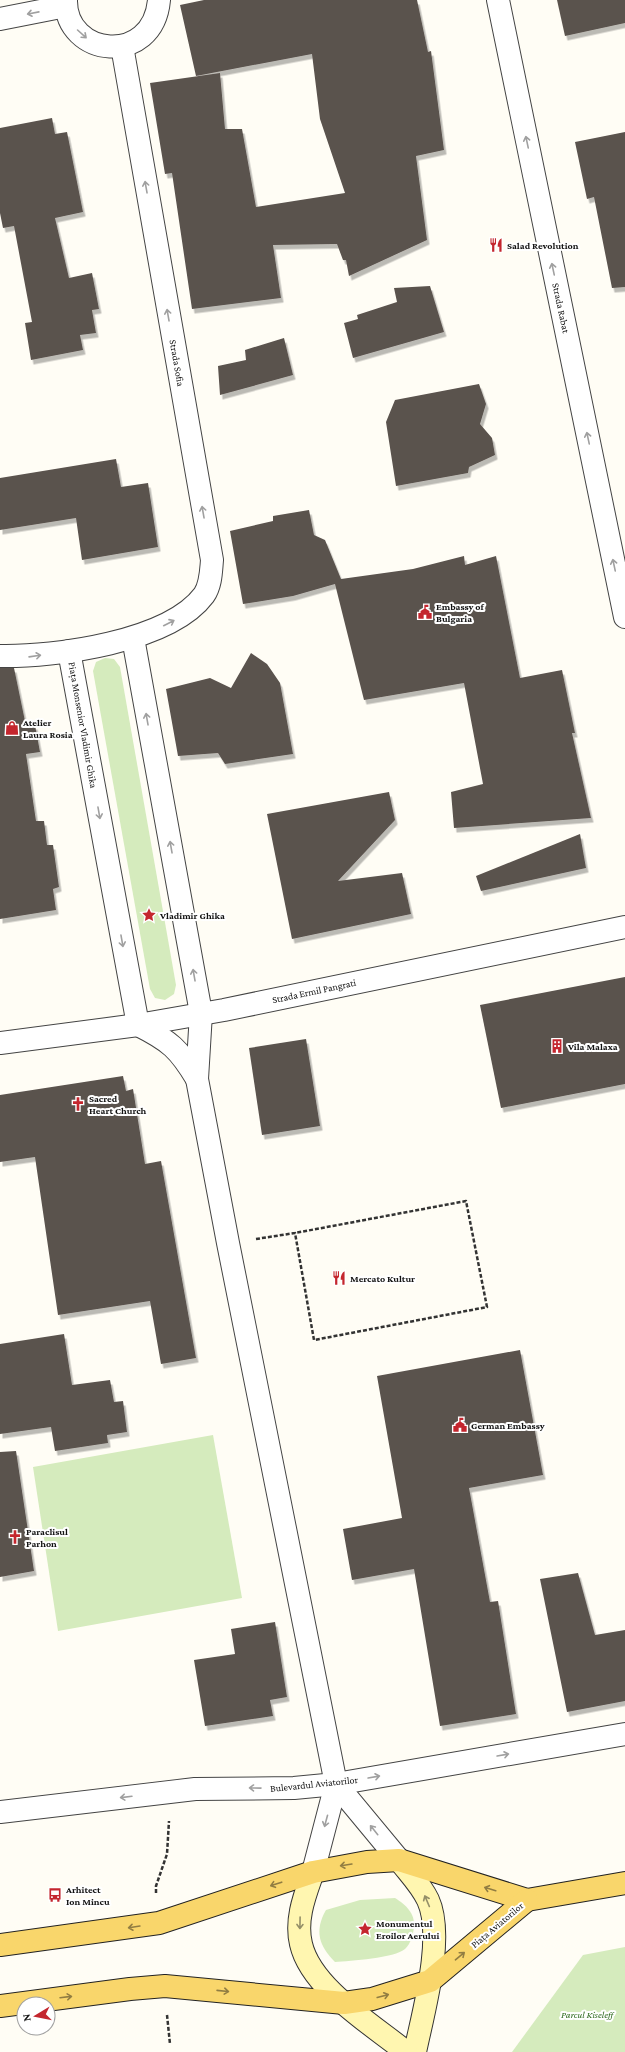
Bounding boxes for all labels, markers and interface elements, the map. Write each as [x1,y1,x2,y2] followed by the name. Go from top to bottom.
[27,9,40,17] one-way arrow
[77,29,87,39] one-way arrow
[523,136,531,149] one-way arrow
[142,181,150,194] one-way arrow
[488,237,504,253] restaurant icon: Salad Revolution
[507,240,579,251] place label: Salad Revolution
[549,263,557,276] one-way arrow
[550,282,572,335] street label: Strada Rabat
[164,309,172,322] one-way arrow
[167,339,187,388] street label: Strada Sofia
[584,431,592,444] one-way arrow
[199,506,207,519] one-way arrow
[610,559,618,572] one-way arrow
[436,601,485,624] place label: Embassy of Bulgaria
[417,604,433,620] public building icon: Embassy of Bulgaria
[162,618,174,626] one-way arrow
[28,652,41,660] one-way arrow
[65,661,100,790] street label: Piața Monsenior Vladimir Ghika
[143,713,151,726] one-way arrow
[22,717,73,740] place label: Atelier Laura Rosia
[4,720,20,736] shop icon: Atelier Laura Rosia
[95,806,103,819] one-way arrow
[166,841,174,854] one-way arrow
[141,907,157,923] place icon: Vladimir Ghika
[159,910,225,921] place label: Vladimir Ghika
[119,934,127,947] one-way arrow
[190,969,198,982] one-way arrow
[271,977,357,1005] street label: Strada Ermil Pangrati
[549,1038,565,1054] building icon: Vila Malaxa
[567,1041,618,1052] place label: Vila Malaxa
[89,1093,147,1116] place label: Sacred Heart Church
[70,1096,86,1112] church icon: Sacred Heart Church
[331,1270,347,1286] restaurant icon: Mercato Kultur
[350,1273,415,1284] place label: Mercato Kultur
[452,1417,468,1433] public building icon: German Embassy
[471,1420,545,1431] place label: German Embassy
[26,1526,68,1549] place label: Paraclisul Parhon
[7,1529,23,1545] church icon: Paraclisul Parhon
[496,1751,509,1759] one-way arrow
[367,1773,380,1781] one-way arrow
[270,1774,359,1794] street label: Bulevardul Aviatorilor
[249,1784,262,1792] one-way arrow
[120,1793,133,1801] one-way arrow
[322,1814,329,1827] one-way arrow
[370,1825,379,1835] one-way arrow
[340,1862,353,1870] one-way arrow
[269,1881,282,1888] one-way arrow
[65,1884,110,1907] place label: Arhitect Ion Mincu
[483,1885,496,1892] one-way arrow
[47,1887,63,1903] bus stop icon: Arhitect Ion Mincu
[423,1895,430,1907] one-way arrow
[469,1900,526,1951] street label: Piața Aviatorilor
[296,1916,304,1929] one-way arrow
[376,1918,439,1941] place label: Monumentul Eroilor Aerului
[357,1921,373,1937] place icon: Monumentul Eroilor Aerului
[127,1923,140,1931] one-way arrow
[455,1951,465,1960] one-way arrow
[216,1987,229,1995] one-way arrow
[376,1992,389,1999] one-way arrow
[59,1993,72,2001] one-way arrow
[16,1996,56,2036] north arrow
[561,2009,615,2020] park label: Parcul Kiseleff
[20,2013,33,2022] text: N

